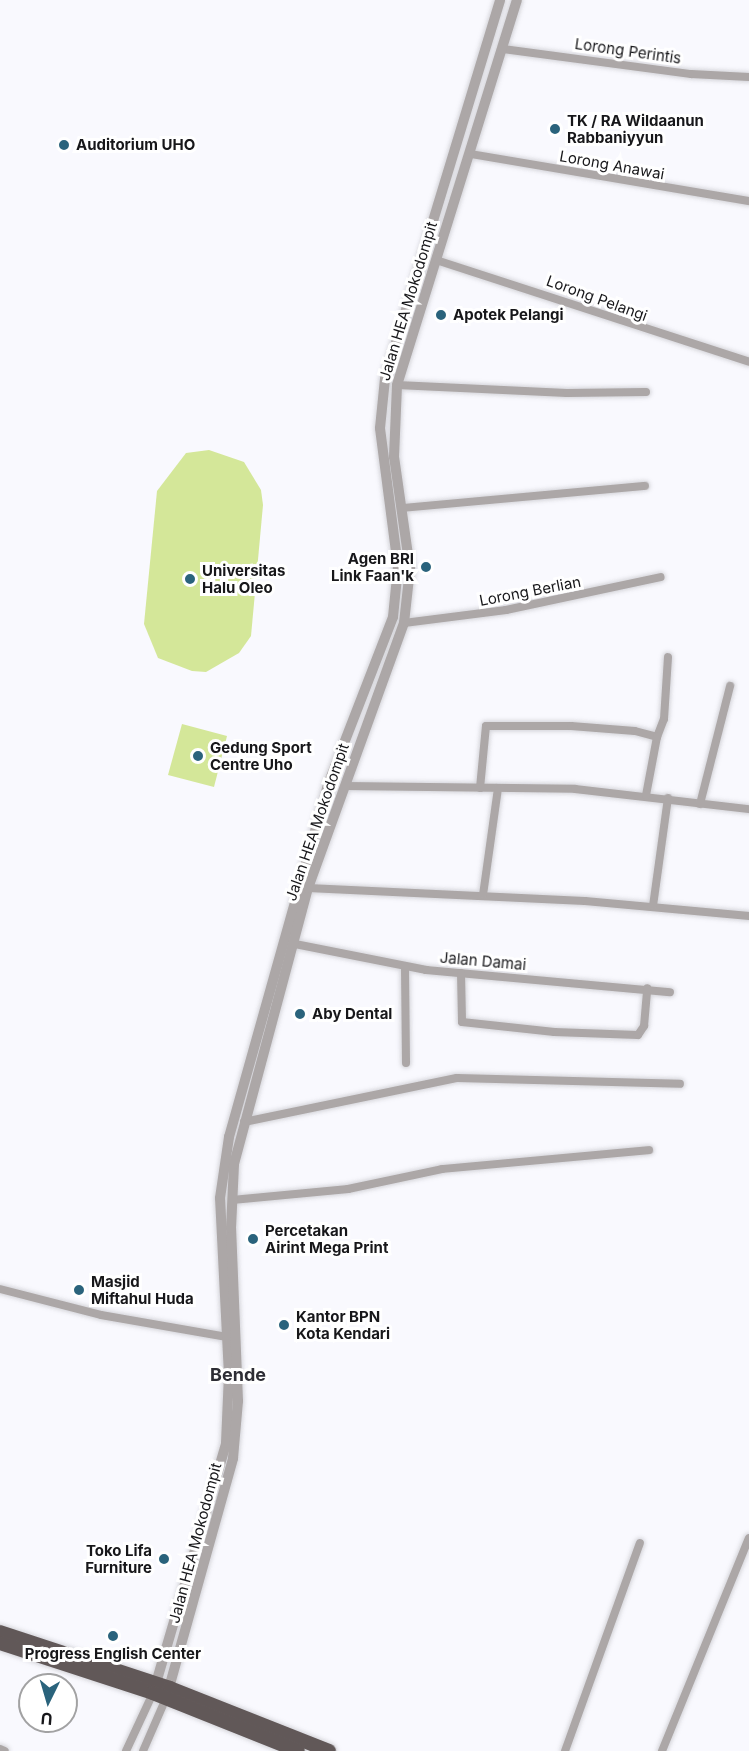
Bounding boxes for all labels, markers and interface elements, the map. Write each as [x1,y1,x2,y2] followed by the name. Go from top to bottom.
[574,35,682,67] street label: Lorong Perintis
[567,111,704,146] place label: TK / RA Wildaanun Rabbaniyyun
[548,122,562,136] marker: TK / RA Wildaanun Rabbaniyyun
[76,136,195,154] place label: Auditorium UHO
[57,138,71,152] marker: Auditorium UHO
[558,147,666,183] street label: Lorong Anawai
[375,219,441,383] street label: Jalan HEA Mokodompit
[544,271,650,325] street label: Lorong Pelangi
[453,306,564,324] place label: Apotek Pelangi
[434,308,448,322] marker: Apotek Pelangi
[331,549,414,584] place label: Agen BRI Link Faan'k
[419,560,433,574] marker: Agen BRI Link Faan'k
[202,561,285,596] place label: Universitas Halu Oleo
[183,572,197,586] marker: Universitas Halu Oleo
[478,572,582,610] street label: Lorong Berlian
[210,738,312,773] place label: Gedung Sport Centre Uho
[282,741,352,903] street label: Jalan HEA Mokodompit
[191,749,205,763] marker: Gedung Sport Centre Uho
[439,948,527,974] street label: Jalan Damai
[312,1005,392,1023] place label: Aby Dental
[293,1007,307,1021] marker: Aby Dental
[265,1221,388,1256] place label: Percetakan Airint Mega Print
[246,1232,260,1246] marker: Percetakan Airint Mega Print
[91,1272,194,1307] place label: Masjid Miftahul Huda
[72,1283,86,1297] marker: Masjid Miftahul Huda
[296,1307,390,1342] place label: Kantor BPN Kota Kendari
[277,1318,291,1332] marker: Kantor BPN Kota Kendari
[210,1364,266,1386] district label: Bende
[165,1461,225,1625] street label: Jalan HEA Mokodompit
[85,1541,152,1576] place label: Toko Lifa Furniture
[157,1552,171,1566] marker: Toko Lifa Furniture
[106,1629,120,1643] marker: Progress English Center
[25,1645,201,1663] place label: Progress English Center
[18,1673,78,1733] north arrow
[40,1708,53,1729] text: U

